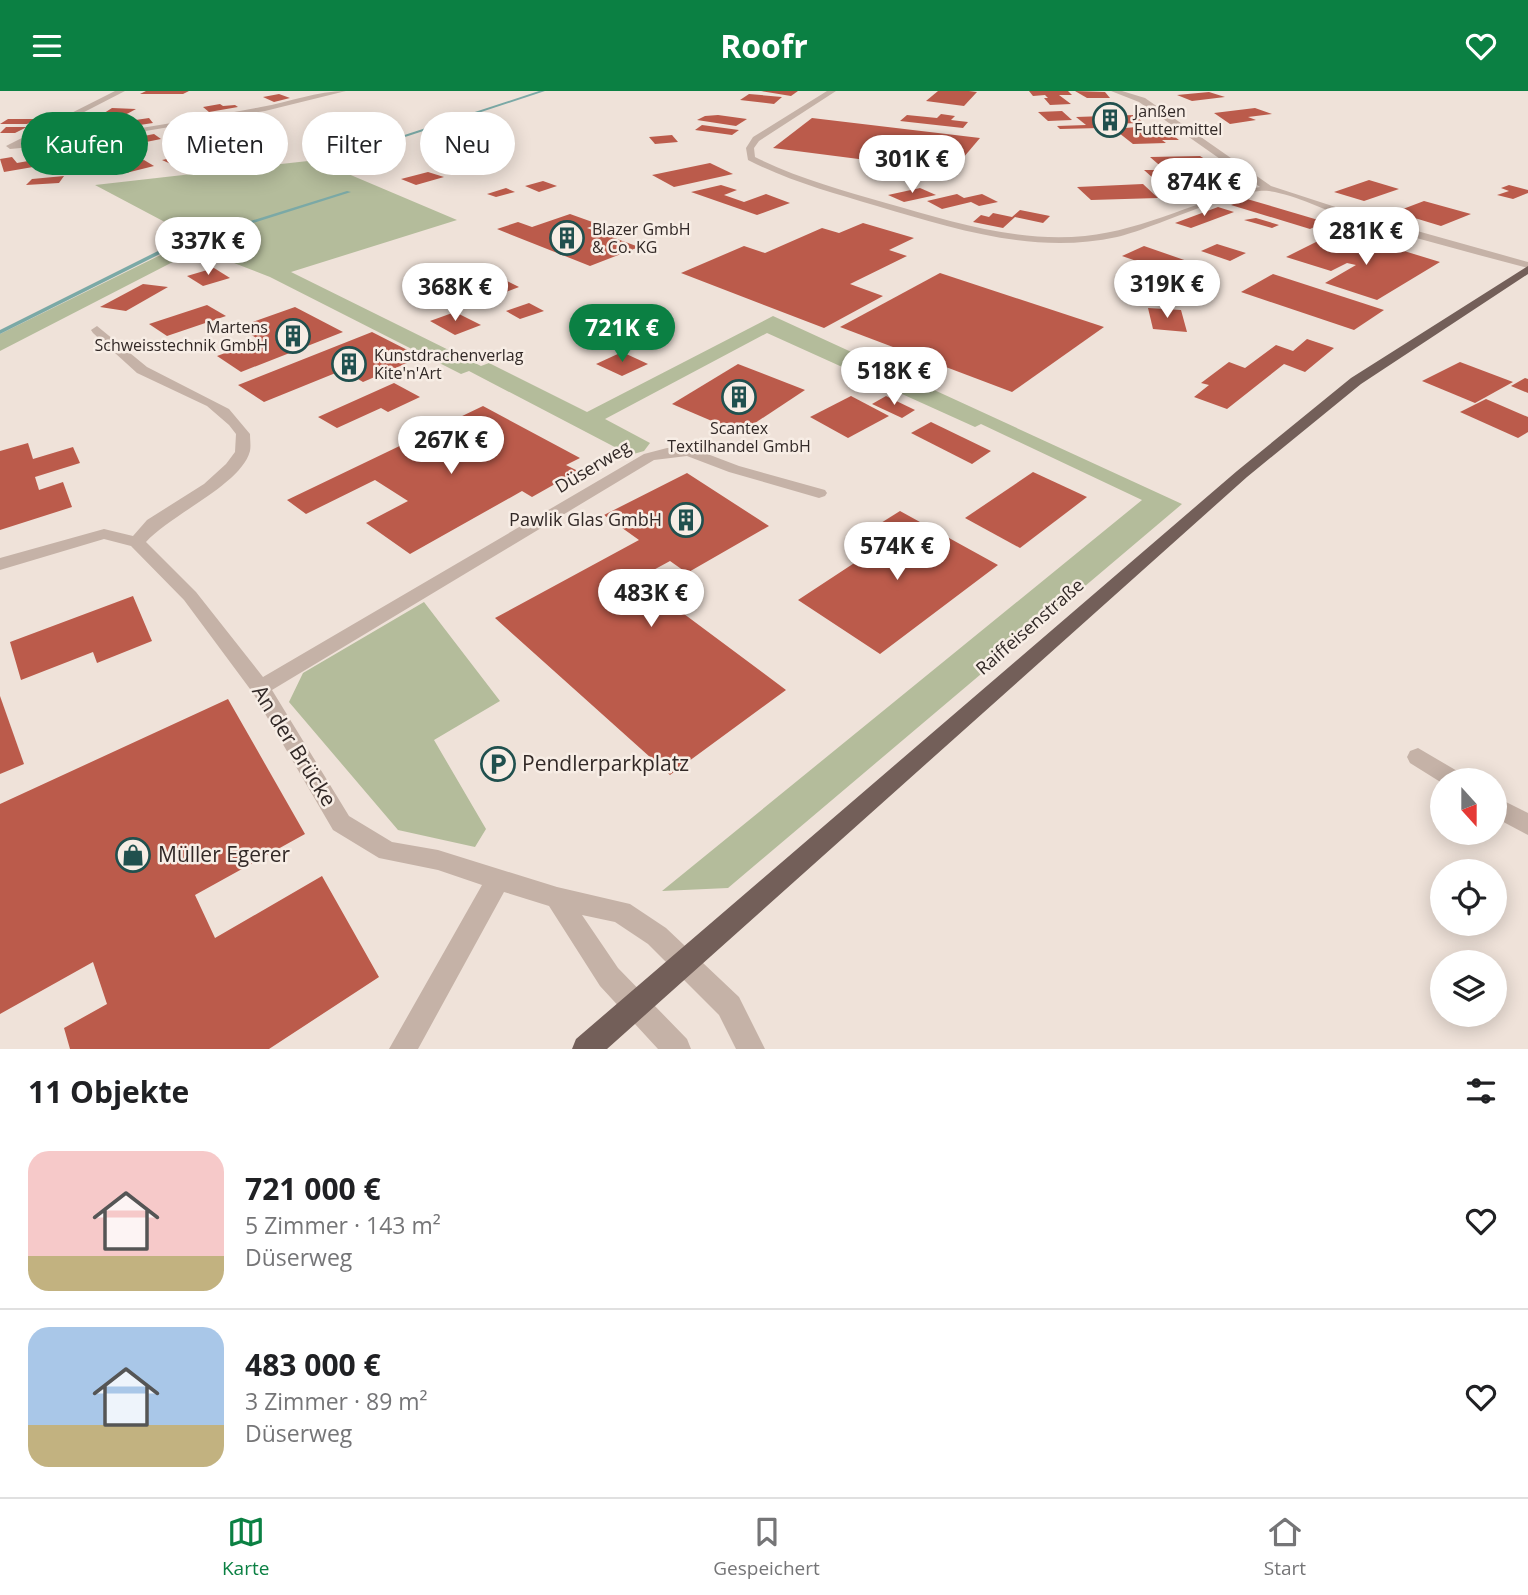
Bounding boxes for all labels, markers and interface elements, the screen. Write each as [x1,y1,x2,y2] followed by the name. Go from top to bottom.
[720,24,808,67] text: Roofr
[28,27,66,65] icon: menu
[1462,27,1500,65] icon: heart
[1132,100,1222,140] place label: Janßen Futtermittel
[1091,101,1129,139] building icon: Janßen Futtermittel
[21,112,148,175] chip: Kaufen
[162,112,288,175] chip: Mieten
[302,112,406,175] chip: Filter
[420,112,515,175] chip: Neu
[855,135,969,195] pin: 301K €
[875,142,949,174] text: 301K €
[1147,159,1261,218] pin: 874K €
[1167,165,1241,197] text: 874K €
[1309,207,1423,267] pin: 281K €
[1329,214,1403,246] text: 281K €
[151,218,265,277] pin: 337K €
[592,218,690,258] place label: Blazer GmbH & Co. KG
[548,219,586,257] building icon: Blazer GmbH & Co. KG
[171,224,245,256] text: 337K €
[1110,261,1224,320] pin: 319K €
[398,264,512,323] pin: 368K €
[1130,267,1204,299] text: 319K €
[418,270,492,302] text: 368K €
[565,305,679,364] pin: 721K €
[585,311,659,343] text: 721K €
[94,316,268,356] place label: Martens Schweisstechnik GmbH
[274,317,312,355] building icon: Martens Schweisstechnik GmbH
[374,344,524,384] place label: Kunstdrachenverlag Kite'n'Art
[330,345,368,383] building icon: Kunstdrachenverlag Kite'n'Art
[837,347,951,407] pin: 518K €
[857,354,931,386] text: 518K €
[720,378,758,416] building icon: Scantex Textilhandel GmbH
[394,417,508,476] pin: 267K €
[667,417,811,457] place label: Scantex Textilhandel GmbH
[414,423,488,455] text: 267K €
[550,434,635,498] street label: Düserweg
[667,501,705,539] building icon: Pawlik Glas GmbH
[509,507,662,531] place label: Pawlik Glas GmbH
[840,523,954,582] pin: 574K €
[860,529,934,561] text: 574K €
[594,569,708,629] pin: 483K €
[970,573,1088,680] street label: Raiffeisenstraße
[614,576,688,608] text: 483K €
[246,679,343,811] street label: An der Brücke
[479,745,517,783] parking icon: Pendlerparkplatz
[522,749,689,777] place label: Pendlerparkplatz
[1430,768,1507,845] north arrow
[1430,768,1507,1027] map controls
[114,836,152,874] shop icon: Müller Egerer
[158,840,290,868] place label: Müller Egerer
[1430,859,1507,936] button: locate
[1430,950,1507,1027] button: layers
[28,1071,189,1112] text: 11 Objekte
[1462,1072,1500,1110] icon: filters
[245,1168,381,1209] text: 721 000 €
[84,1179,168,1263] icon: home
[1462,1202,1500,1240] icon: heart
[245,1209,441,1241] text: 5 Zimmer · 143 m²
[245,1241,352,1273] text: Düserweg
[245,1344,381,1385] text: 483 000 €
[84,1355,168,1439] icon: home
[1462,1378,1500,1416] icon: heart
[245,1385,428,1417] text: 3 Zimmer · 89 m²
[245,1417,352,1449] text: Düserweg
[222,1513,269,1581] tab: Karte
[713,1513,820,1581] tab: Gespeichert
[1264,1513,1306,1581] tab: Start

